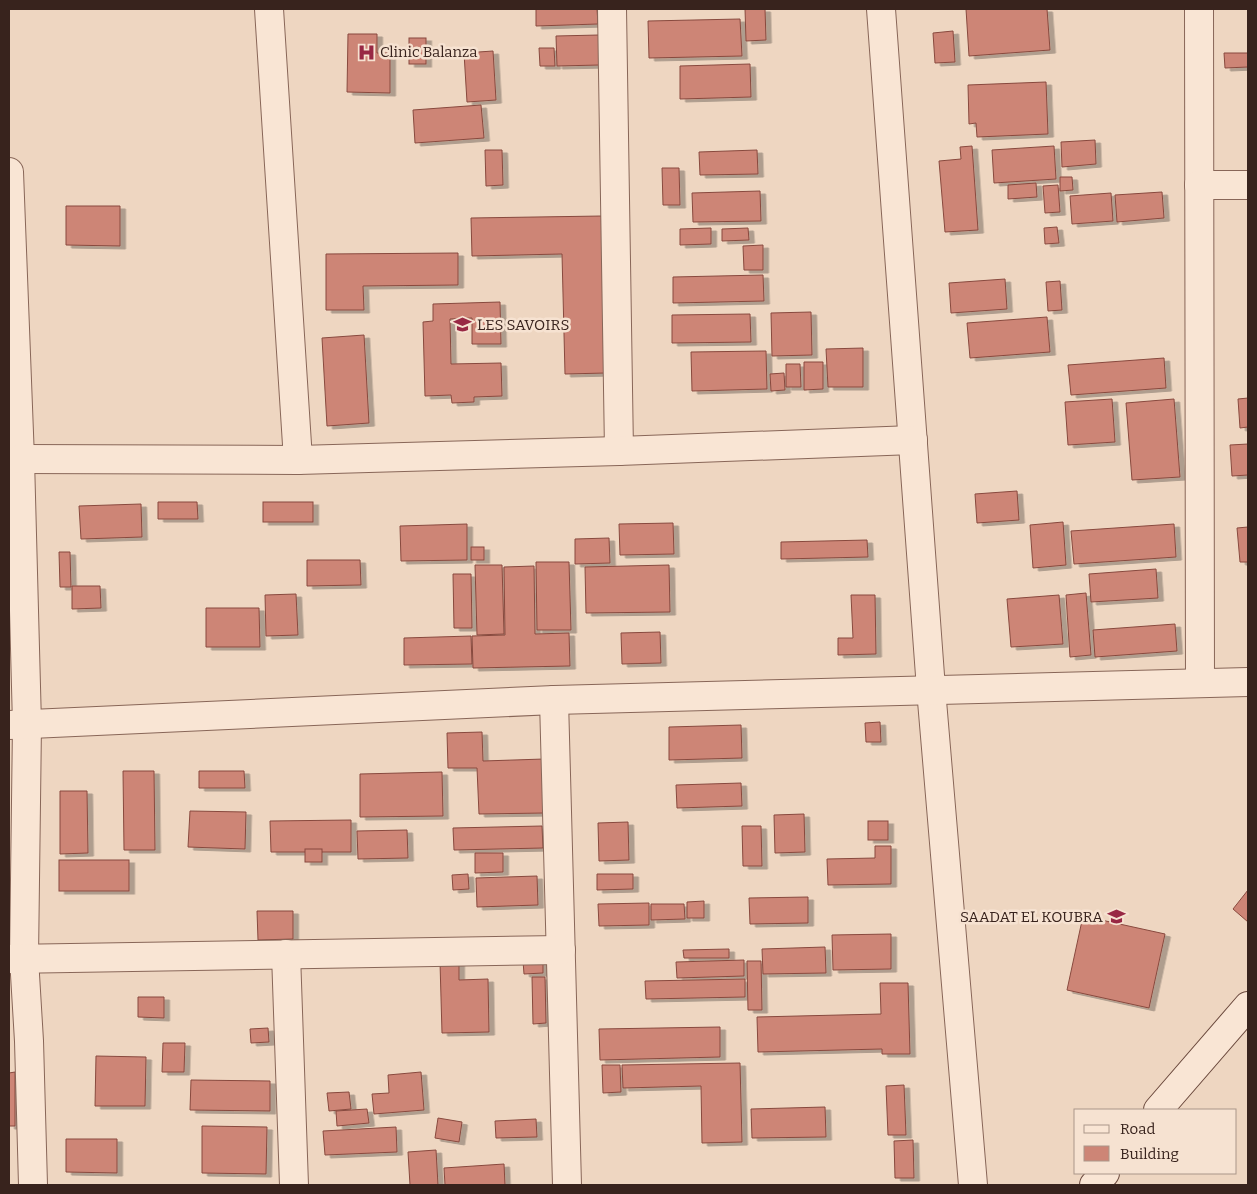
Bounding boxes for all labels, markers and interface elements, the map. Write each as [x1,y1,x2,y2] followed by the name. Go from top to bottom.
[356,42,376,62] hospital icon: Clinic Balanza
[380,43,477,61] place label: Clinic Balanza
[453,315,473,335] school or university icon: LES SAVOIRS
[477,316,569,334] place label: LES SAVOIRS
[1107,907,1127,927] school or university icon: SAADAT EL KOUBRA
[960,908,1103,926] place label: SAADAT EL KOUBRA
[1074,1109,1237,1174] legend
[1120,1120,1155,1138] text: Road
[1120,1145,1179,1163] text: Building

